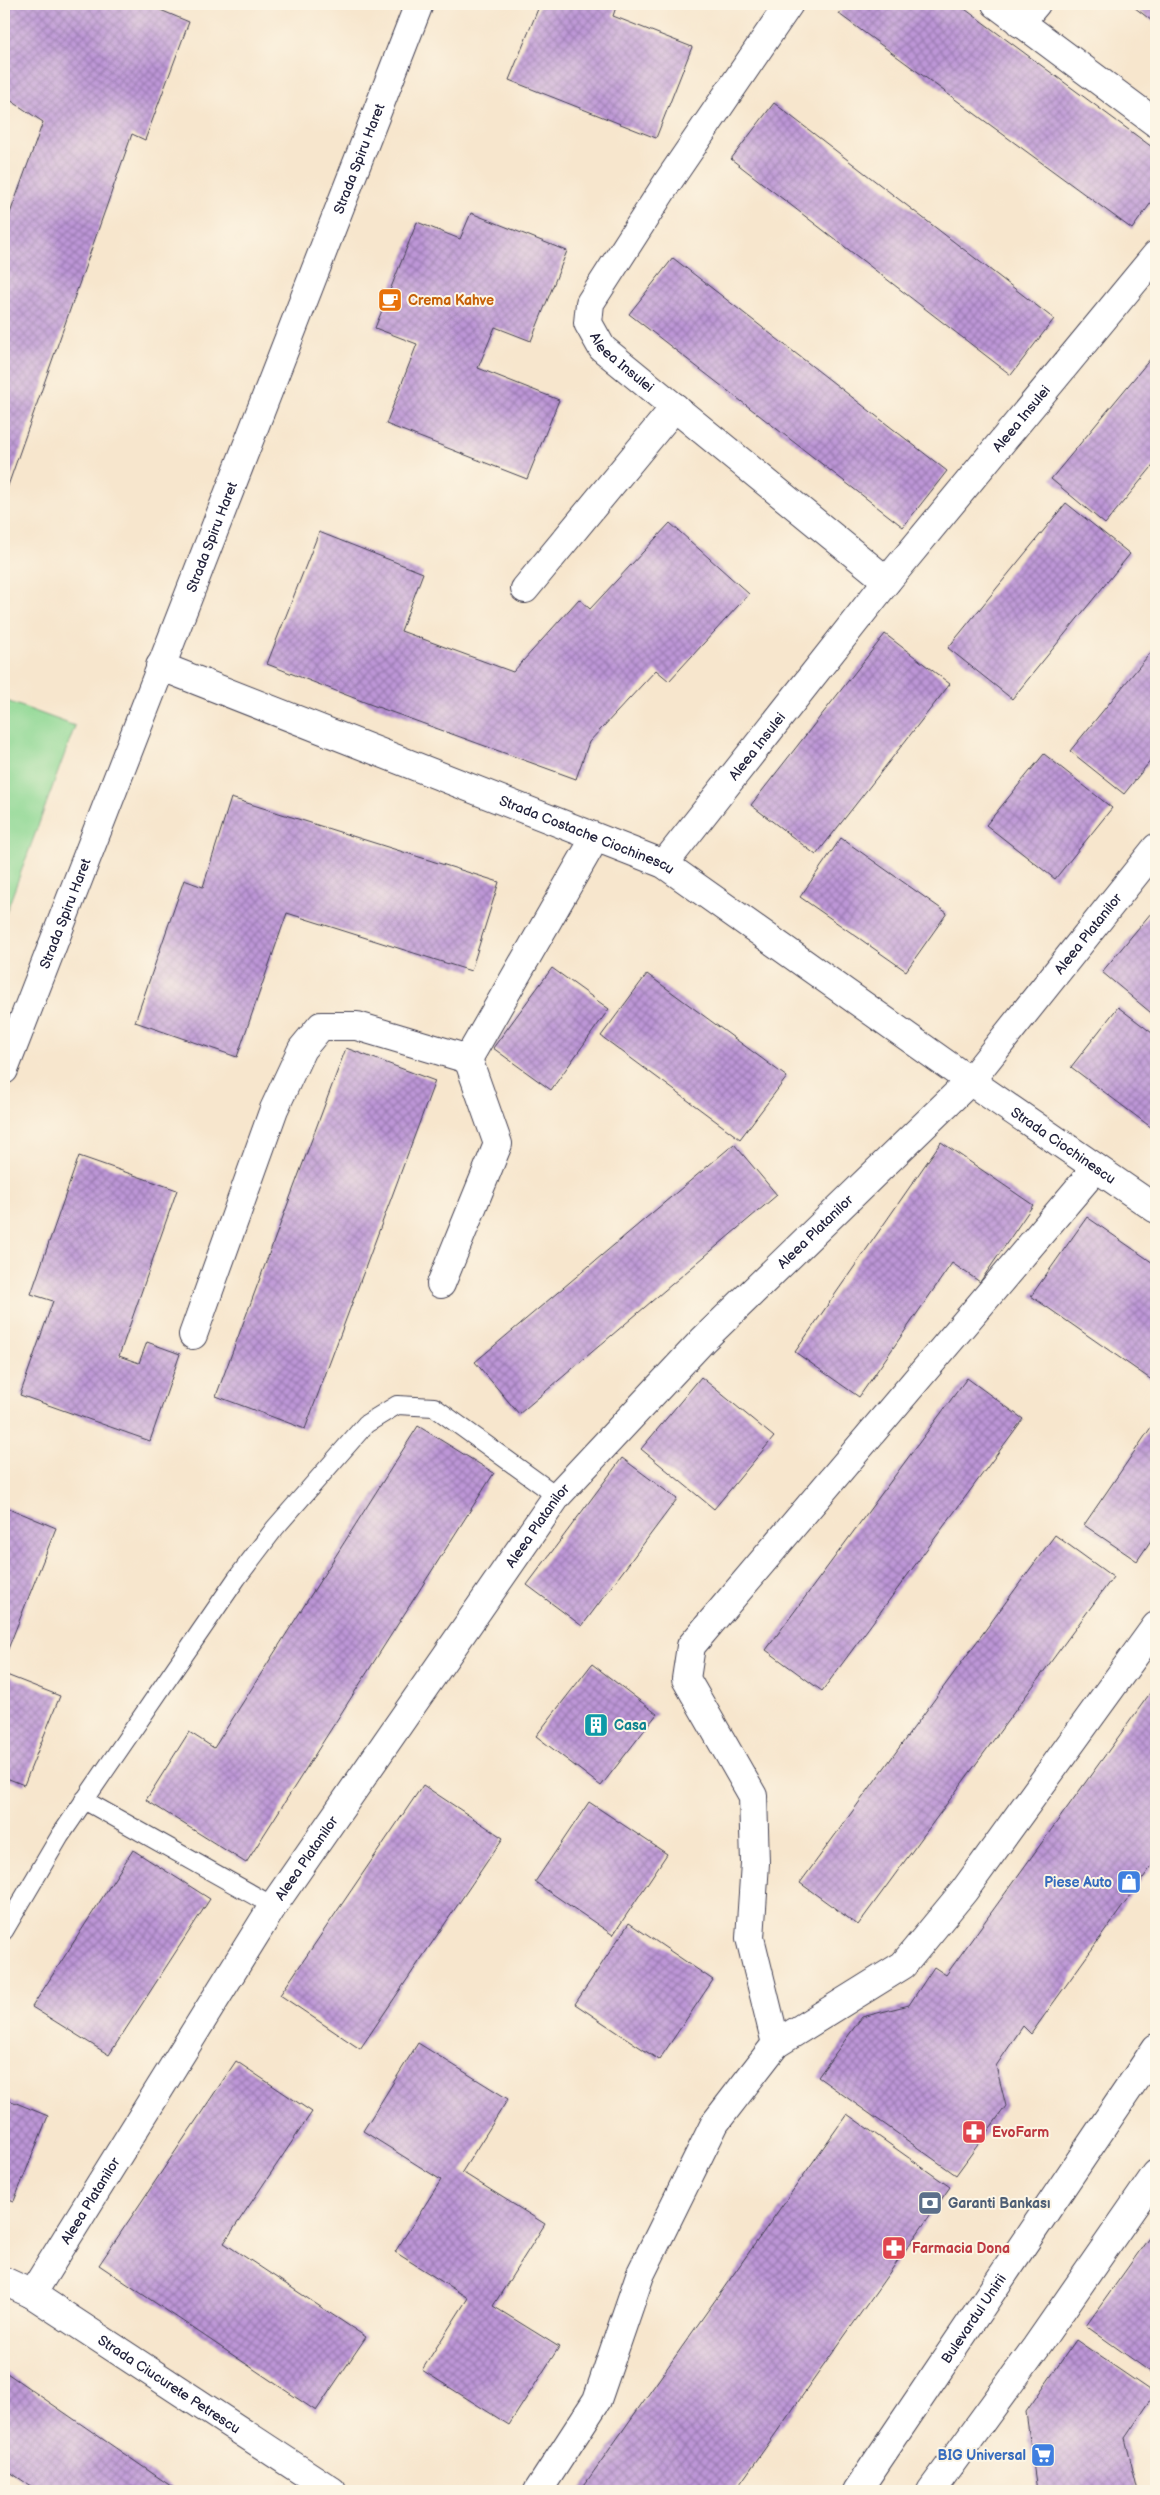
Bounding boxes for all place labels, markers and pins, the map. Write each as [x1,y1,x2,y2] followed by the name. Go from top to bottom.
[377,287,403,313] cafe icon: Crema Kahve
[408,292,494,309] place label: Crema Kahve
[583,1712,609,1738] building icon: Casa
[614,1717,647,1734] place label: Casa
[1116,1869,1142,1895] shop icon: Piese Auto
[1044,1874,1112,1891] place label: Piese Auto
[961,2119,987,2145] pharmacy icon: EvoFarm
[992,2124,1049,2141] place label: EvoFarm
[917,2190,943,2216] bank icon: Garanti Bankası
[948,2195,1050,2212] place label: Garanti Bankası
[881,2235,907,2261] pharmacy icon: Farmacia Dona
[912,2240,1010,2257] place label: Farmacia Dona
[1030,2442,1056,2468] supermarket icon: BIG Universal
[938,2447,1026,2464] place label: BIG Universal

